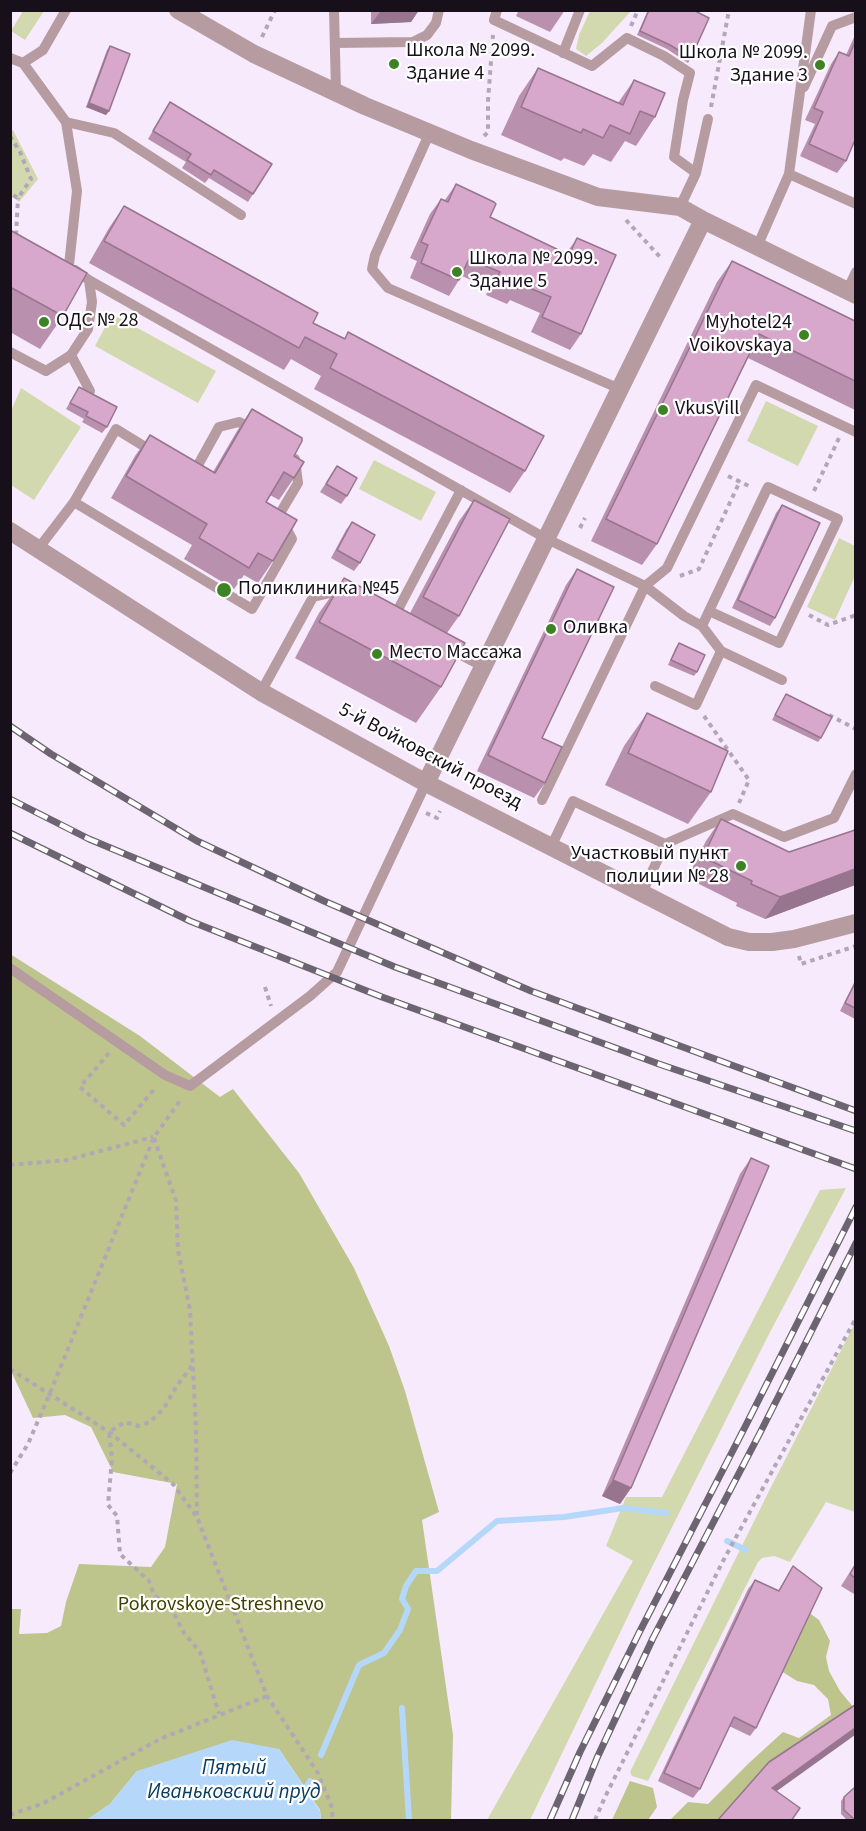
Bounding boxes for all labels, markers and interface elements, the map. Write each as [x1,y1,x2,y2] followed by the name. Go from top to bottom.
[406,40,535,87] place label: Школа № 2099. Здание 4
[679,42,808,89] place label: Школа № 2099. Здание 3
[387,57,401,71] marker: Школа № 2099. Здание 4
[813,58,827,72] marker: Школа № 2099. Здание 3
[469,248,598,295] place label: Школа № 2099. Здание 5
[450,265,464,279] marker: Школа № 2099. Здание 5
[56,310,139,334] place label: ОДС № 28
[689,312,792,359] place label: Myhotel24 Voikovskaya
[37,315,51,329] marker: ОДС № 28
[797,328,811,342] marker: Myhotel24 Voikovskaya
[675,398,739,422] place label: VkusVill
[656,403,670,417] marker: VkusVill
[238,578,400,602] place label: Поликлиника №45
[215,581,233,599] marker: Поликлиника №45
[563,617,628,641] place label: Оливка
[544,622,558,636] marker: Оливка
[389,642,522,666] place label: Место Массажа
[370,647,384,661] marker: Место Массажа
[334,698,526,816] street label: 5-й Войковский проезд
[571,843,729,890] place label: Участковый пункт полиции № 28
[734,859,748,873] marker: Участковый пункт полиции № 28
[118,1594,324,1618] park label: Pokrovskoye-Streshnevo
[147,1756,321,1806] water label: Пятый Иваньковский пруд

